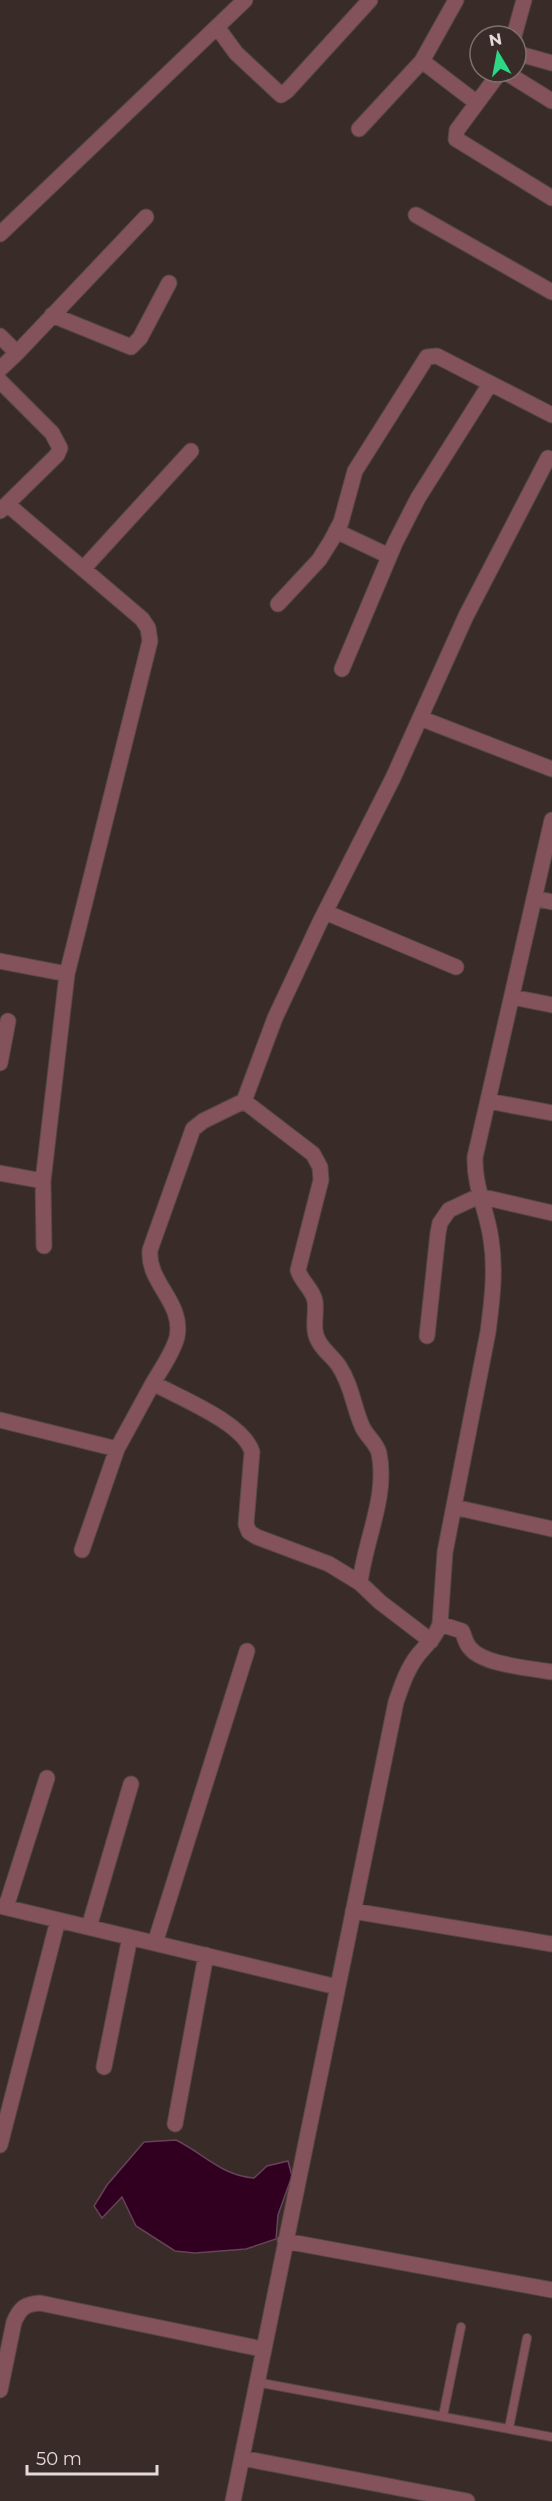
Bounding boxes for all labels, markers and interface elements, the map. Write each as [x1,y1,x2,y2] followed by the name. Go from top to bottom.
[468,24,528,84] north arrow
[487,29,504,50] text: N
[27,2438,158,2476] scale bar
[36,2448,82,2470] text: 50 m

